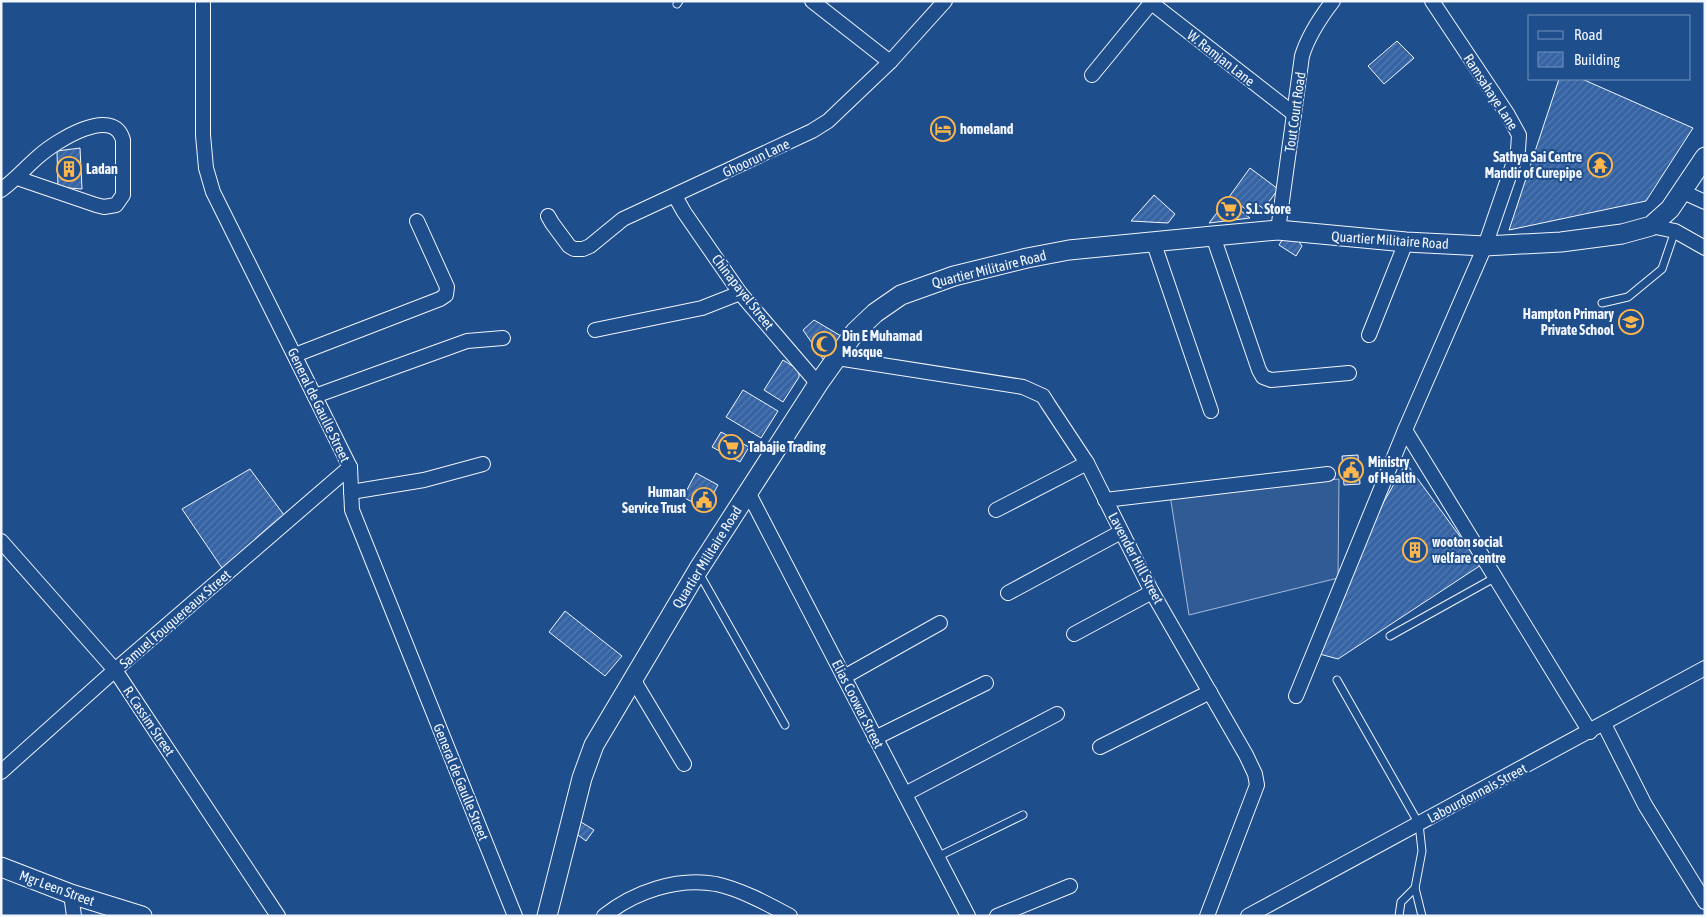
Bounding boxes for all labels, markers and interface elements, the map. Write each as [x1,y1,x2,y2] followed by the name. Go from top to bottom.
[1528,15,1691,80] legend
[1574,26,1603,43] text: Road
[1184,27,1258,89] street label: W. Ramjan Lane
[1461,51,1521,133] street label: Ramsahaye Lane
[1574,51,1620,68] text: Building
[1281,71,1309,153] street label: Tout Court Road
[930,116,956,142] hotel icon: homeland
[960,121,1014,137] place label: homeland
[720,136,792,180] street label: Ghoorun Lane
[1485,149,1582,181] place label: Sathya Sai Centre Mandir of Curepipe
[1587,152,1613,178] temple icon: Sathya Sai Centre Mandir of Curepipe
[56,156,82,182] building icon: Ladan
[86,161,118,177] place label: Ladan
[1216,196,1242,222] supermarket icon: S.L. Store
[1246,201,1291,217] place label: S.L. Store
[1331,228,1449,252] street label: Quartier Militaire Road
[930,247,1048,291] street label: Quartier Militaire Road
[709,251,777,333] street label: Chinapayel Street
[1523,306,1614,338] place label: Hampton Primary Private School
[1618,309,1644,335] school or university icon: Hampton Primary Private School
[842,328,923,360] place label: Din E Muhamad Mosque
[811,331,837,357] mosque icon: Din E Muhamad Mosque
[284,345,354,465] street label: General de Gaulle Street
[718,434,744,460] supermarket icon: Tabajie Trading
[748,439,827,455] place label: Tabajie Trading
[1368,454,1416,486] place label: Ministry of Health
[1338,457,1364,483] public building icon: Ministry of Health
[622,484,686,516] place label: Human Service Trust
[691,487,717,513] public building icon: Human Service Trust
[669,503,745,611] street label: Quartier Militaire Road
[1105,510,1167,606] street label: Lavender Hill Street
[1432,534,1506,566] place label: wooton social welfare centre
[1402,537,1428,563] building icon: wooton social welfare centre
[116,566,234,672] street label: Samuel Fouquereaux Street
[829,657,887,751] street label: Elias Coowar Street
[120,683,178,759] street label: R. Cassim Street
[430,721,492,843] street label: General de Gaulle Street
[1425,760,1529,826] street label: Labourdonnais Street
[17,867,97,909] street label: Mgr Leen Street

